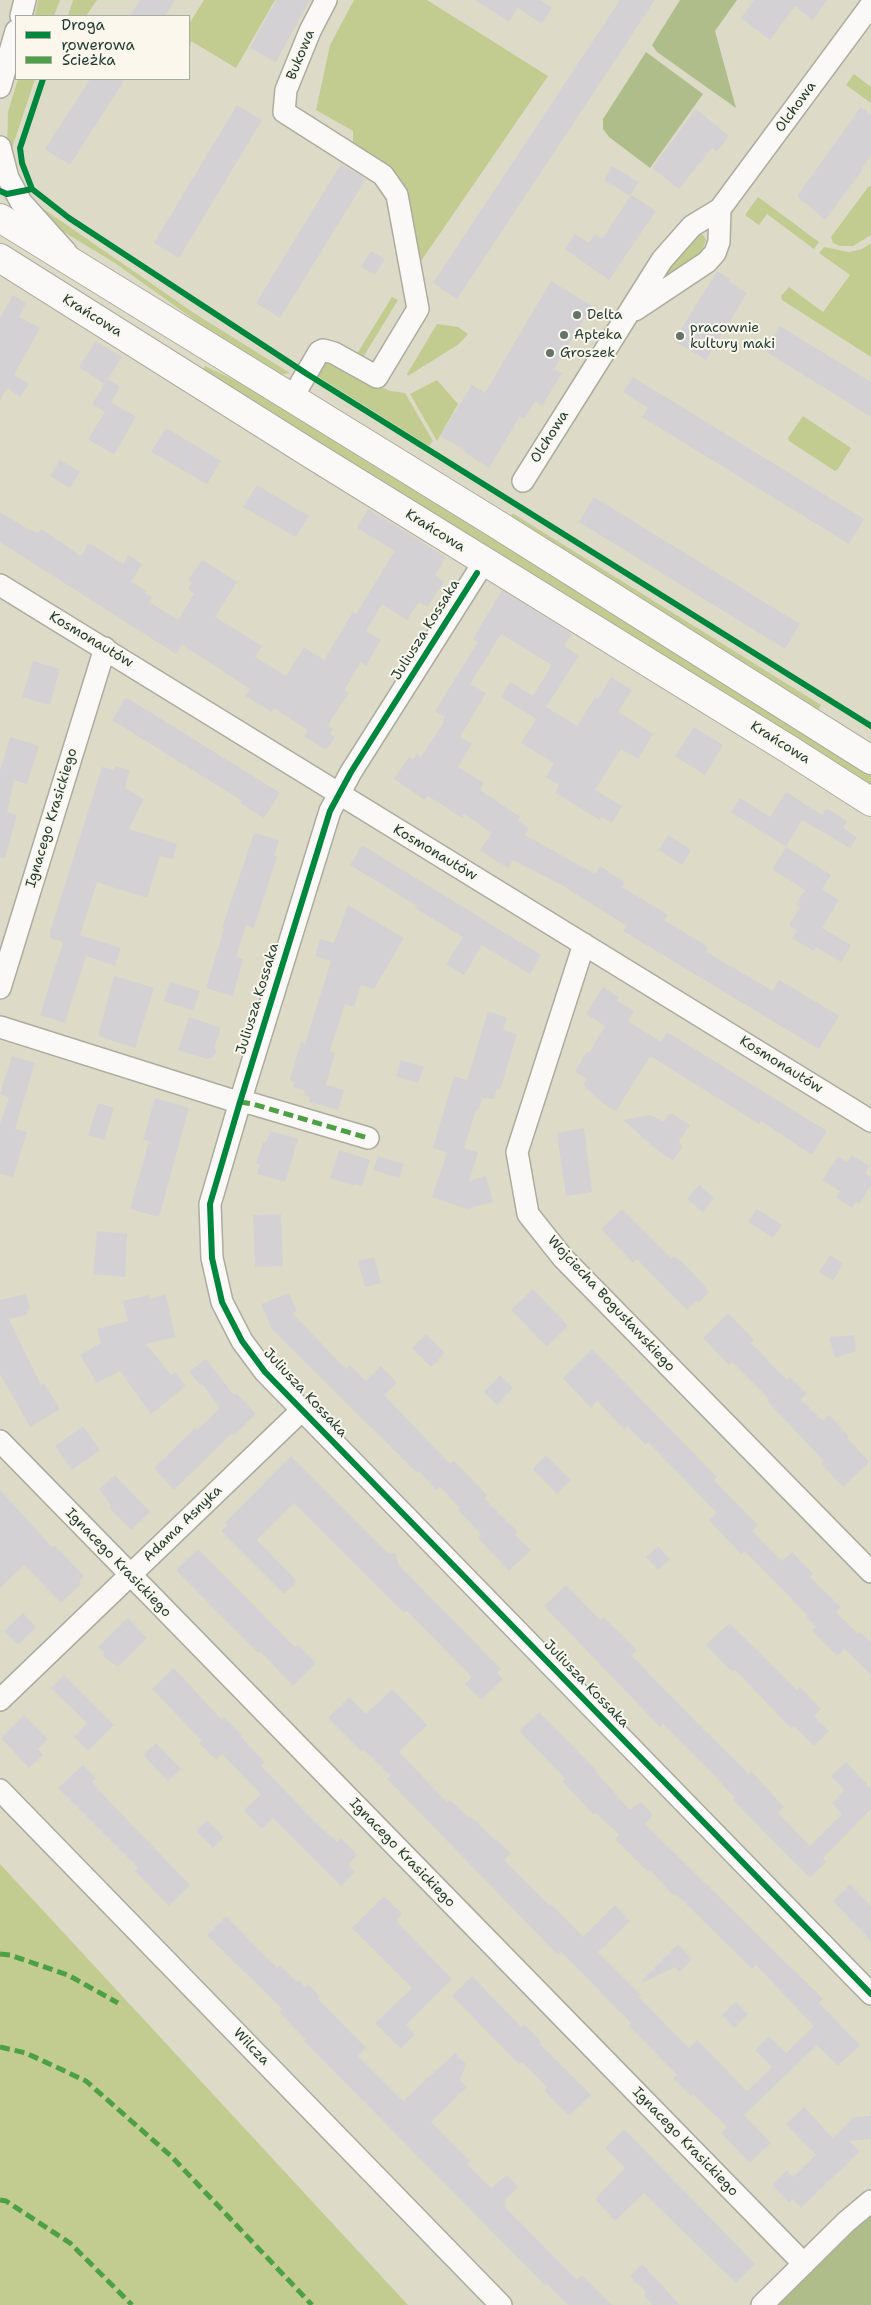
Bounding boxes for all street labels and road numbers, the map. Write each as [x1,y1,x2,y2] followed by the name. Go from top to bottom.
[283,28,319,82] street label: Bukowa
[772,78,820,136] street label: Olchowa
[59,291,125,341] street label: Krańcowa
[527,408,573,466] street label: Olchowa
[402,506,468,556] street label: Krańcowa
[388,577,464,683] street label: Juliusza Kossaka
[46,608,136,672] street label: Kosmonautów
[747,718,813,768] street label: Krańcowa
[23,746,81,890] street label: Ignacego Krasickiego
[390,821,480,885] street label: Kosmonautów
[233,941,283,1057] street label: Juliusza Kossaka
[736,1033,826,1097] street label: Kosmonautów
[544,1233,678,1375] street label: Wojciecha Bogusławskiego
[259,1345,351,1441] street label: Juliusza Kossaka
[140,1482,226,1566] street label: Adama Asnyka
[61,1505,175,1621] street label: Ignacego Krasickiego
[540,1637,632,1731] street label: Juliusza Kossaka
[345,1795,459,1911] street label: Ignacego Krasickiego
[229,2025,273,2069] street label: Wilcza
[628,2084,742,2200] street label: Ignacego Krasickiego

